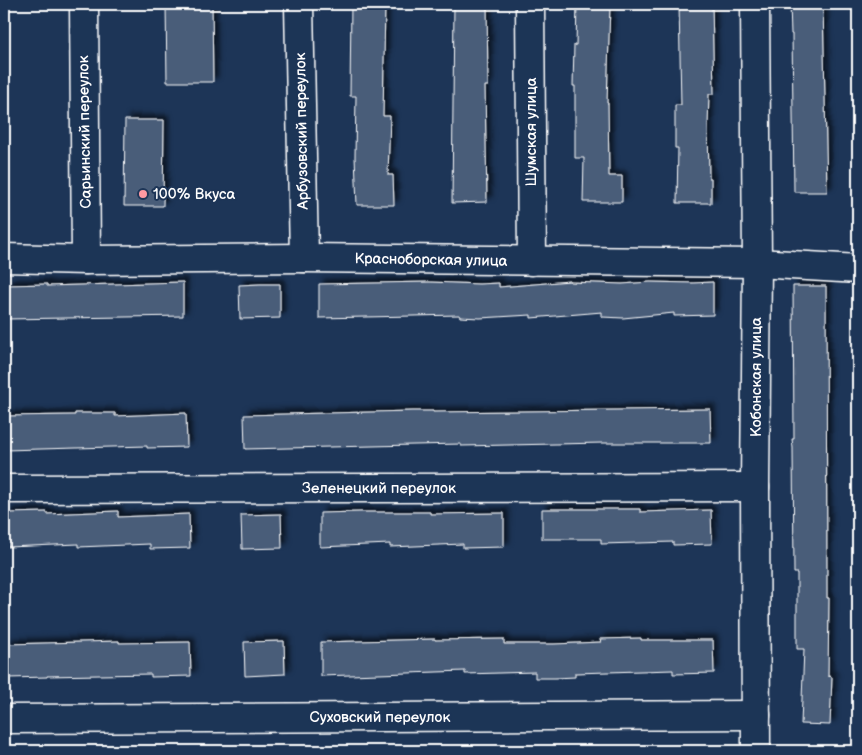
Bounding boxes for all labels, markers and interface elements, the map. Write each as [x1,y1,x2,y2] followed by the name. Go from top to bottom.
[291,52,313,211] street label: Арбузовский переулок
[74,55,96,209] street label: Сарьинский переулок
[522,77,541,187] street label: Шумская улица
[153,185,235,204] place label: 100% Вкуса
[137,188,149,200] marker: 100% Вкуса
[354,249,508,271] street label: Красноборская улица
[747,317,766,437] street label: Кобонская улица
[302,479,456,498] street label: Зеленецкий переулок
[310,708,450,727] street label: Суховский переулок

